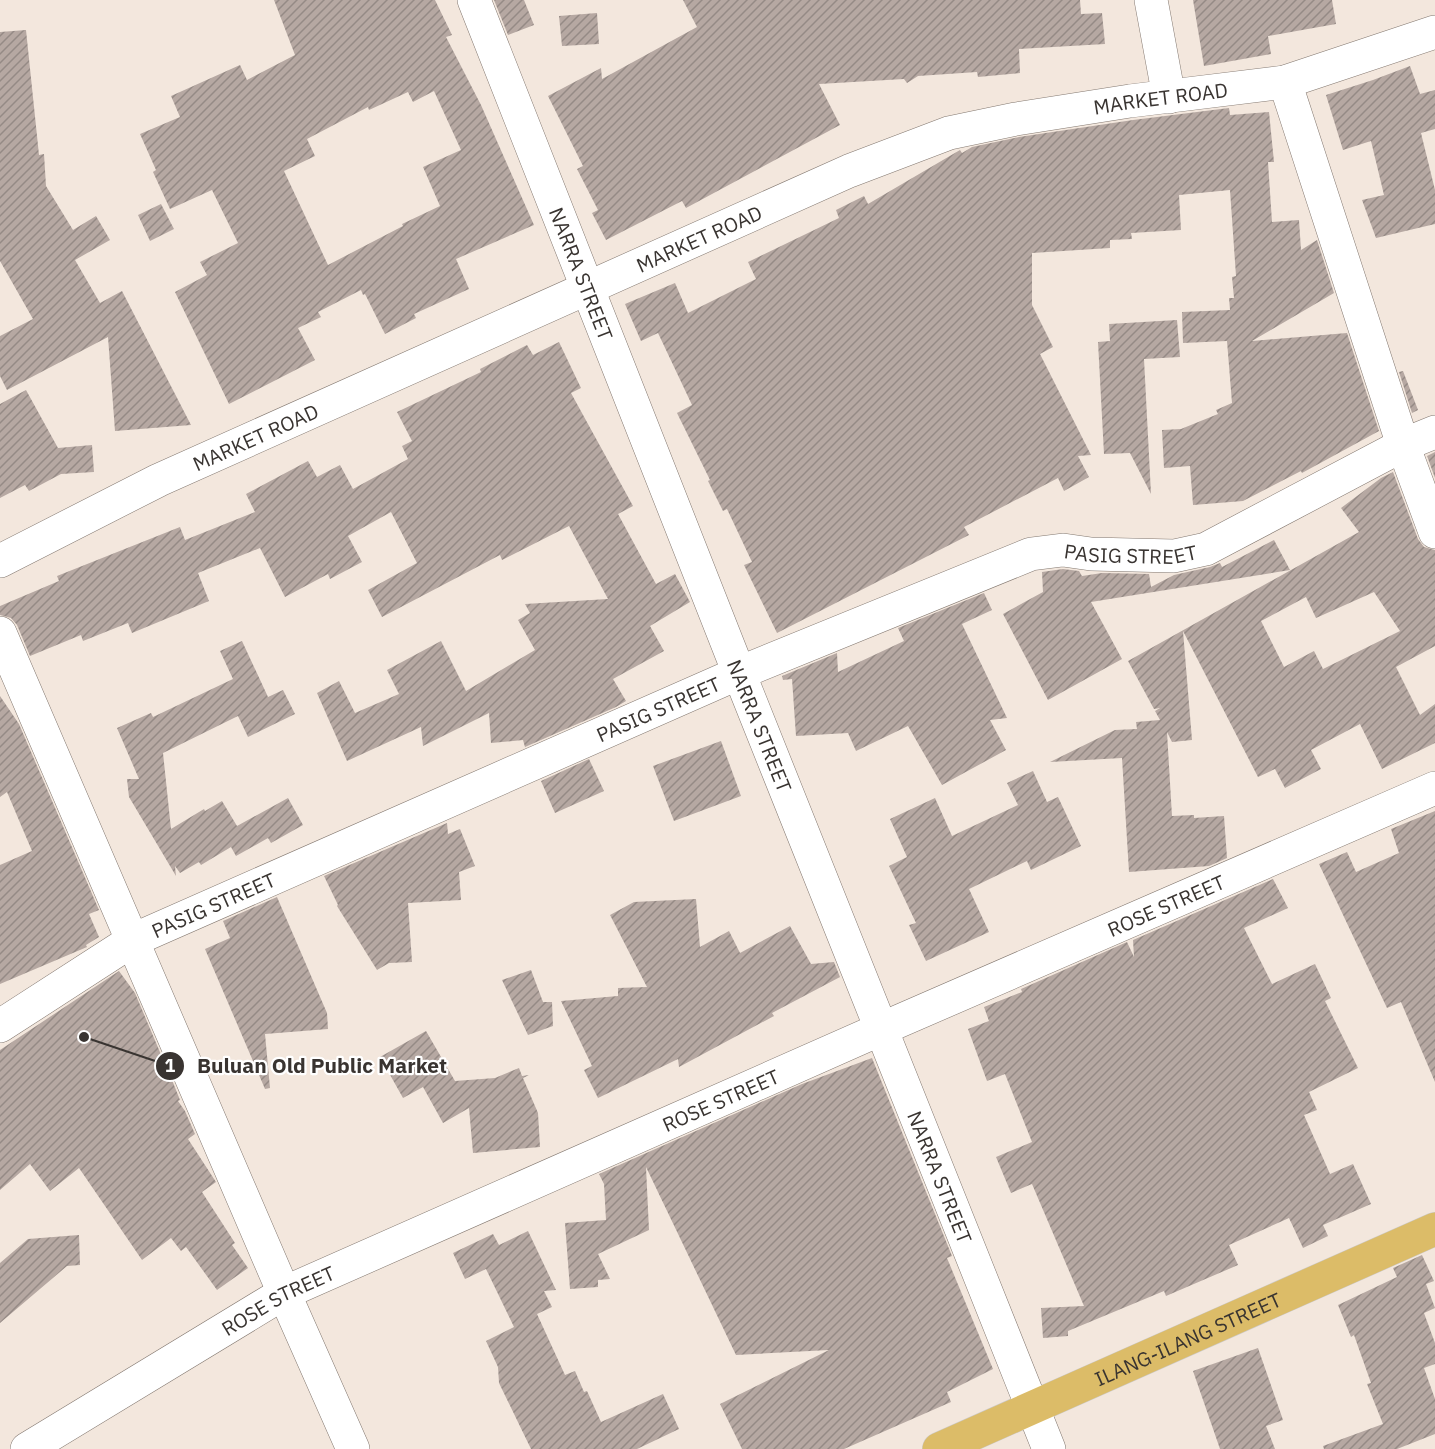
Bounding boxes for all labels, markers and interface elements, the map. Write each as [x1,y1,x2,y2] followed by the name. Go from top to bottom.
[1091,76,1229,120] street label: MARKET ROAD
[632,198,766,278] street label: MARKET ROAD
[543,203,620,344] street label: NARRA STREET
[188,397,323,477] street label: MARKET ROAD
[1063,537,1199,569] street label: PASIG STREET
[721,655,799,796] street label: NARRA STREET
[592,670,724,748] street label: PASIG STREET
[147,866,279,944] street label: PASIG STREET
[1103,868,1229,942] street label: ROSE STREET
[155,1046,459,1085] callout: Buluan Old Public Market
[197,1051,447,1079] text: Buluan Old Public Market
[165,1054,176,1077] text: 1
[658,1062,783,1138] street label: ROSE STREET
[902,1107,979,1247] street label: NARRA STREET
[216,1259,339,1342] street label: ROSE STREET
[1090,1286,1285,1392] street label: ILANG-ILANG STREET

